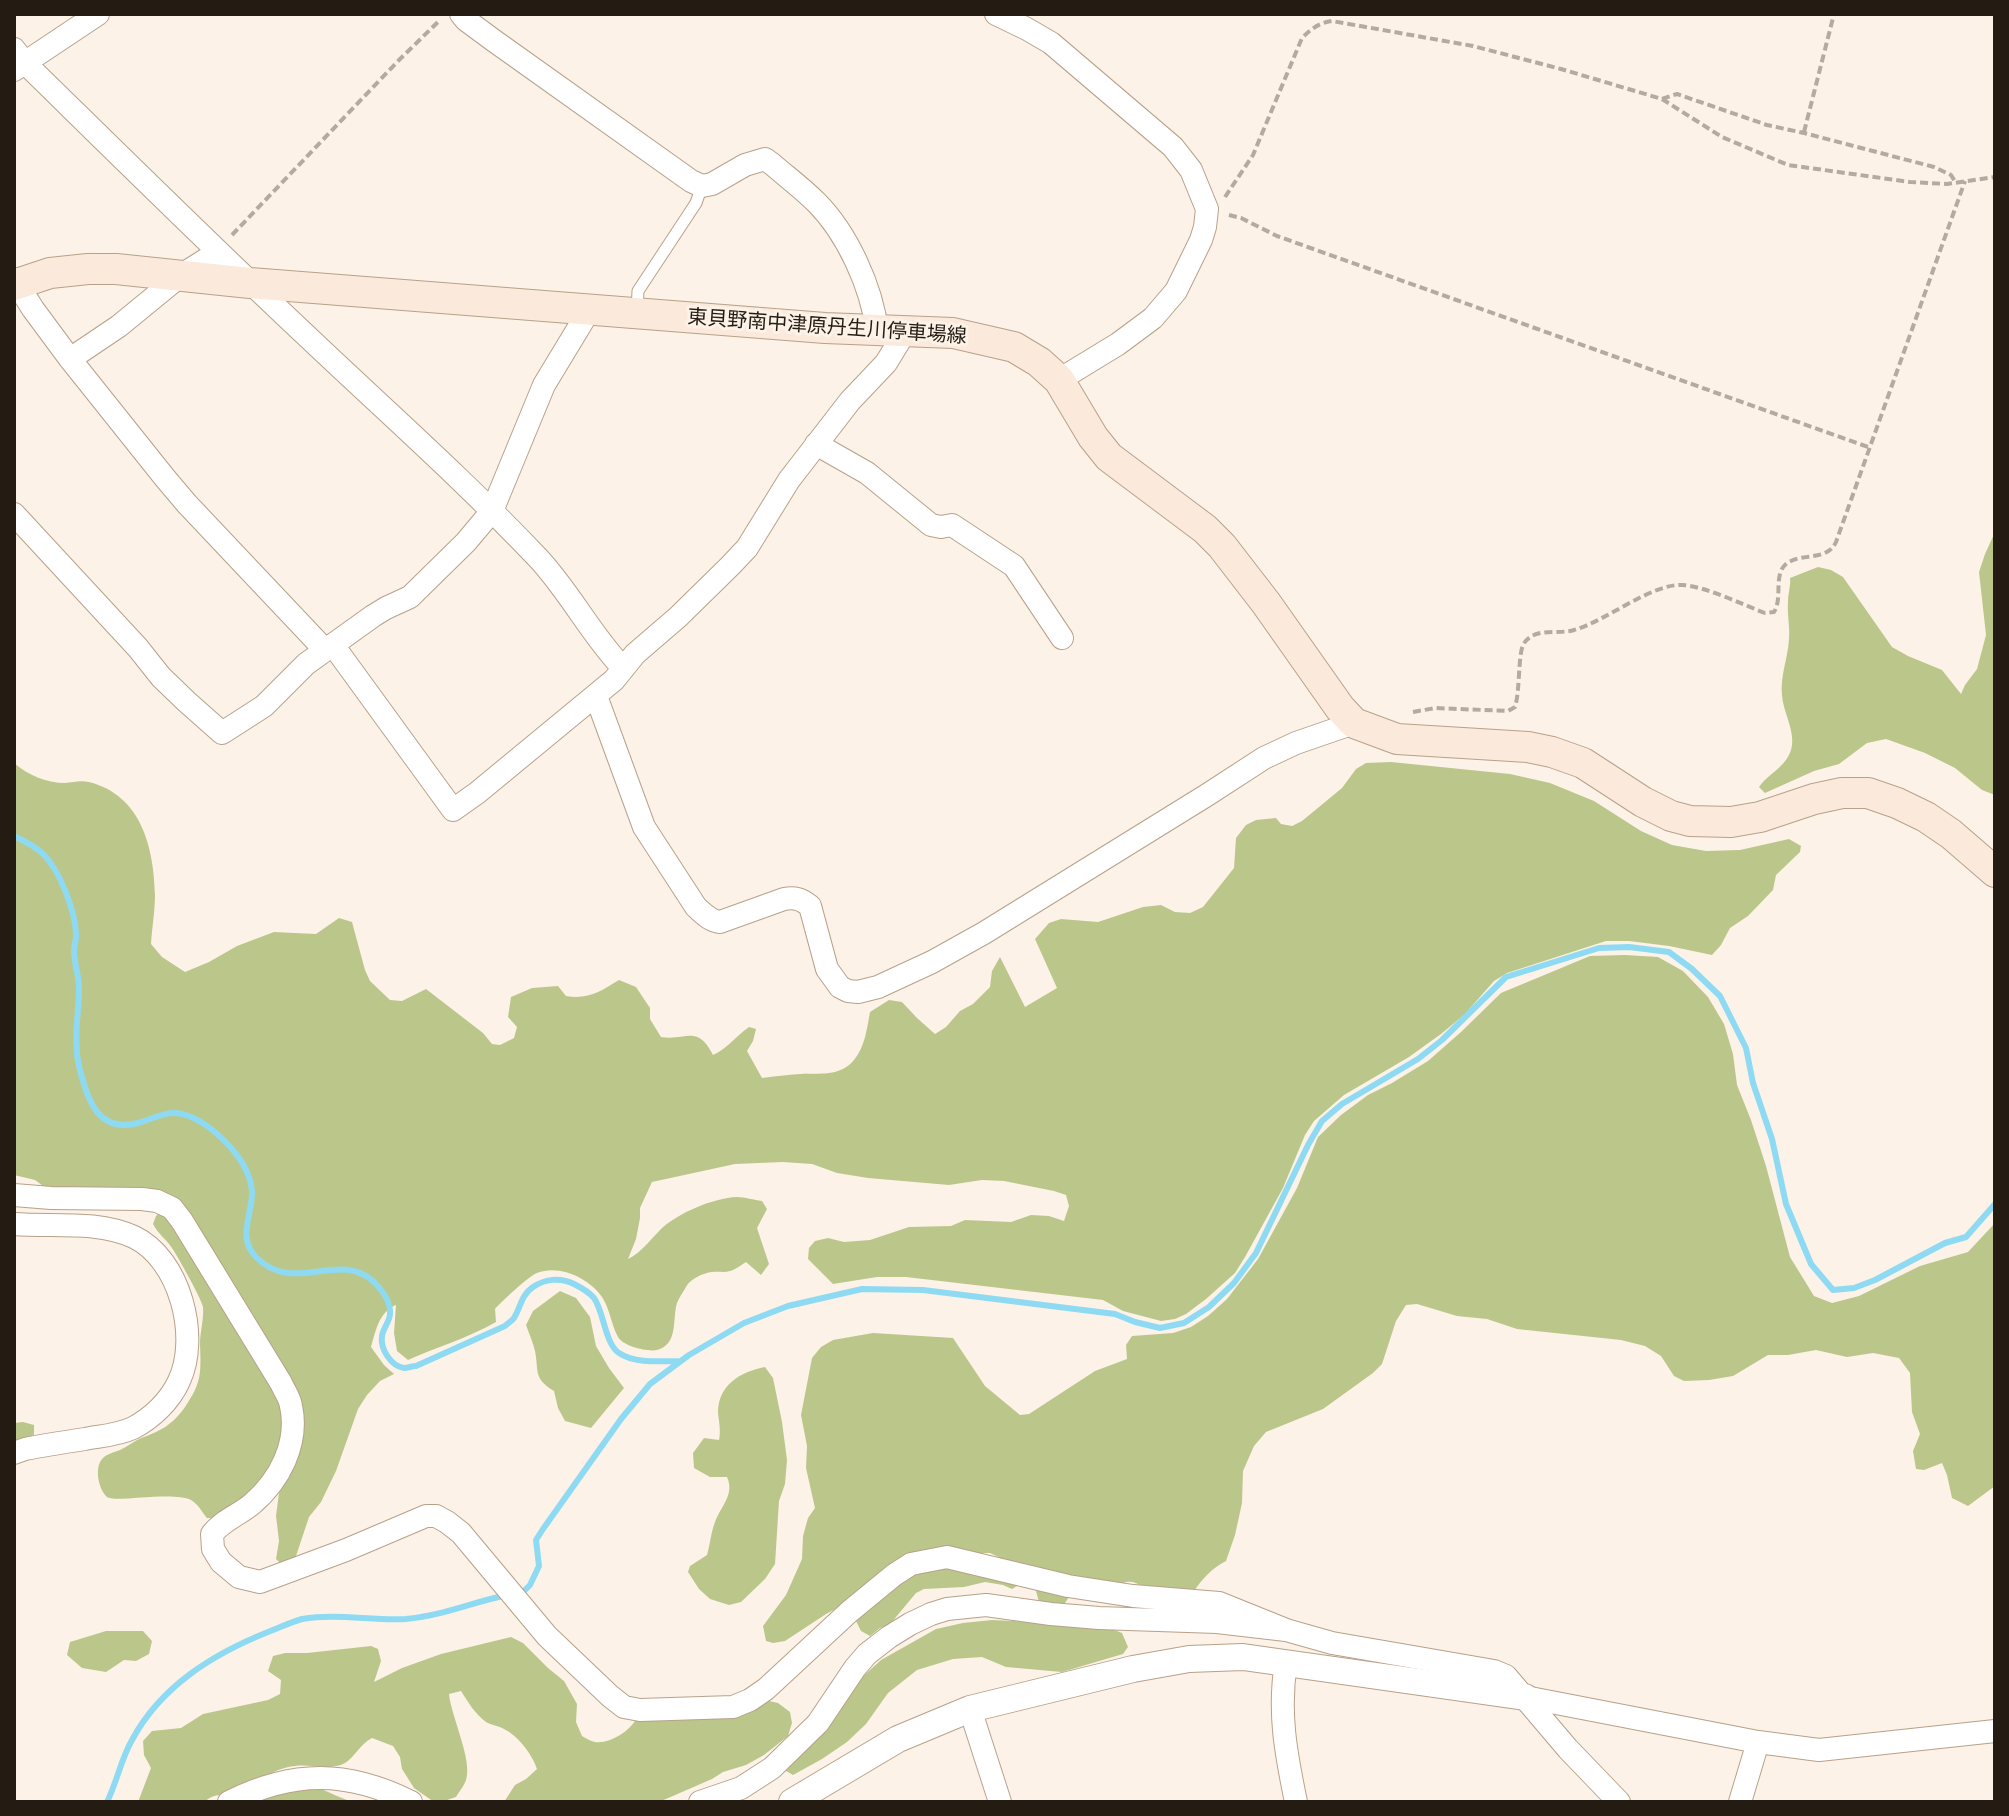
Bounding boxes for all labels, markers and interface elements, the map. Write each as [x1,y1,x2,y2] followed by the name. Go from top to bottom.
[687,305,967,349] street label: 東貝野南中津原丹生川停車場線

